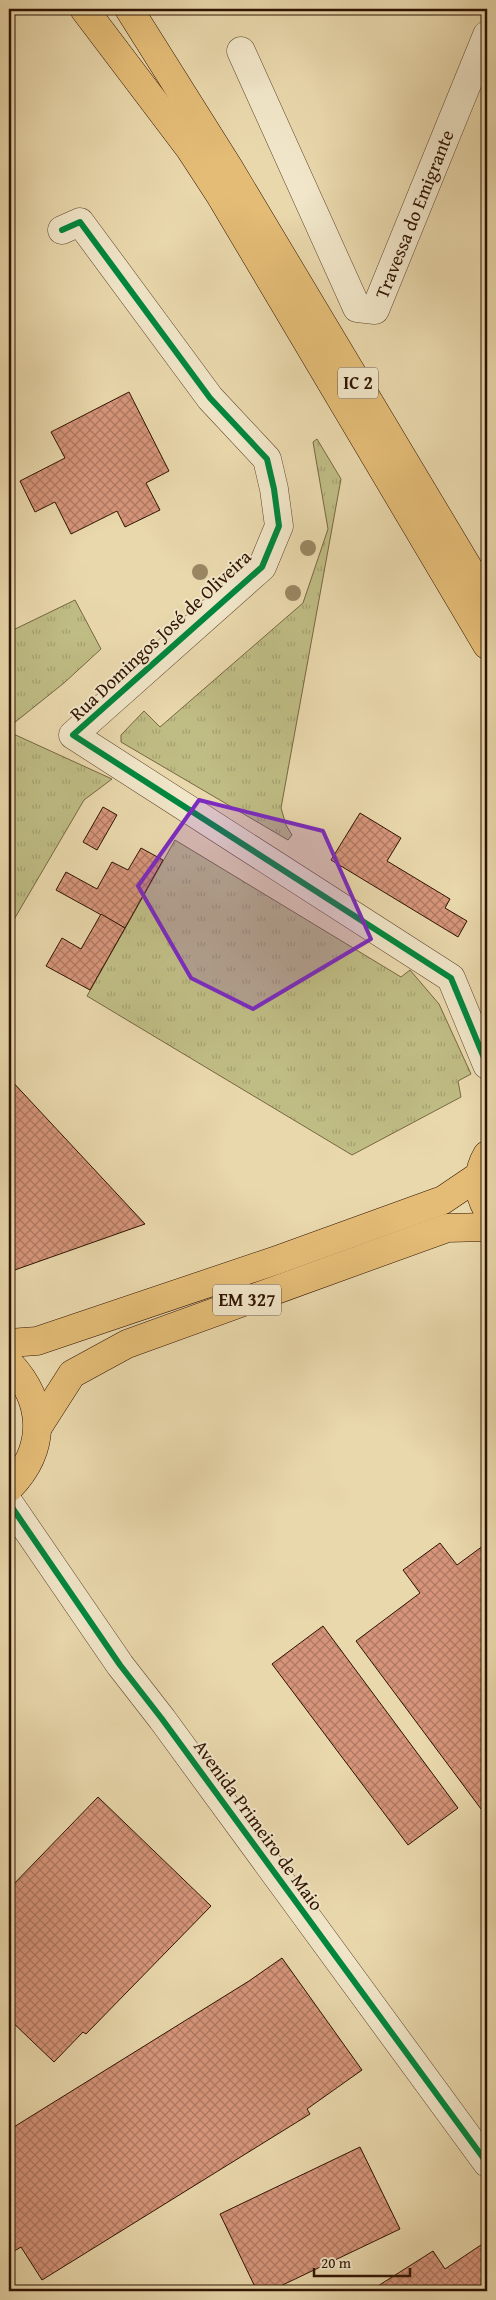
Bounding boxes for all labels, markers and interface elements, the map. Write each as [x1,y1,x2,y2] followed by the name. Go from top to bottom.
[367,125,461,303] street label: Travessa do Emigrante
[338,368,378,398] road number: IC 2
[63,543,257,727] street label: Rua Domingos José de Oliveira
[213,1284,281,1316] road number: EM 327
[187,1734,331,1916] street label: Avenida Primeiro de Maio
[314,2245,410,2277] scale bar
[321,2252,352,2273] text: 20 m

